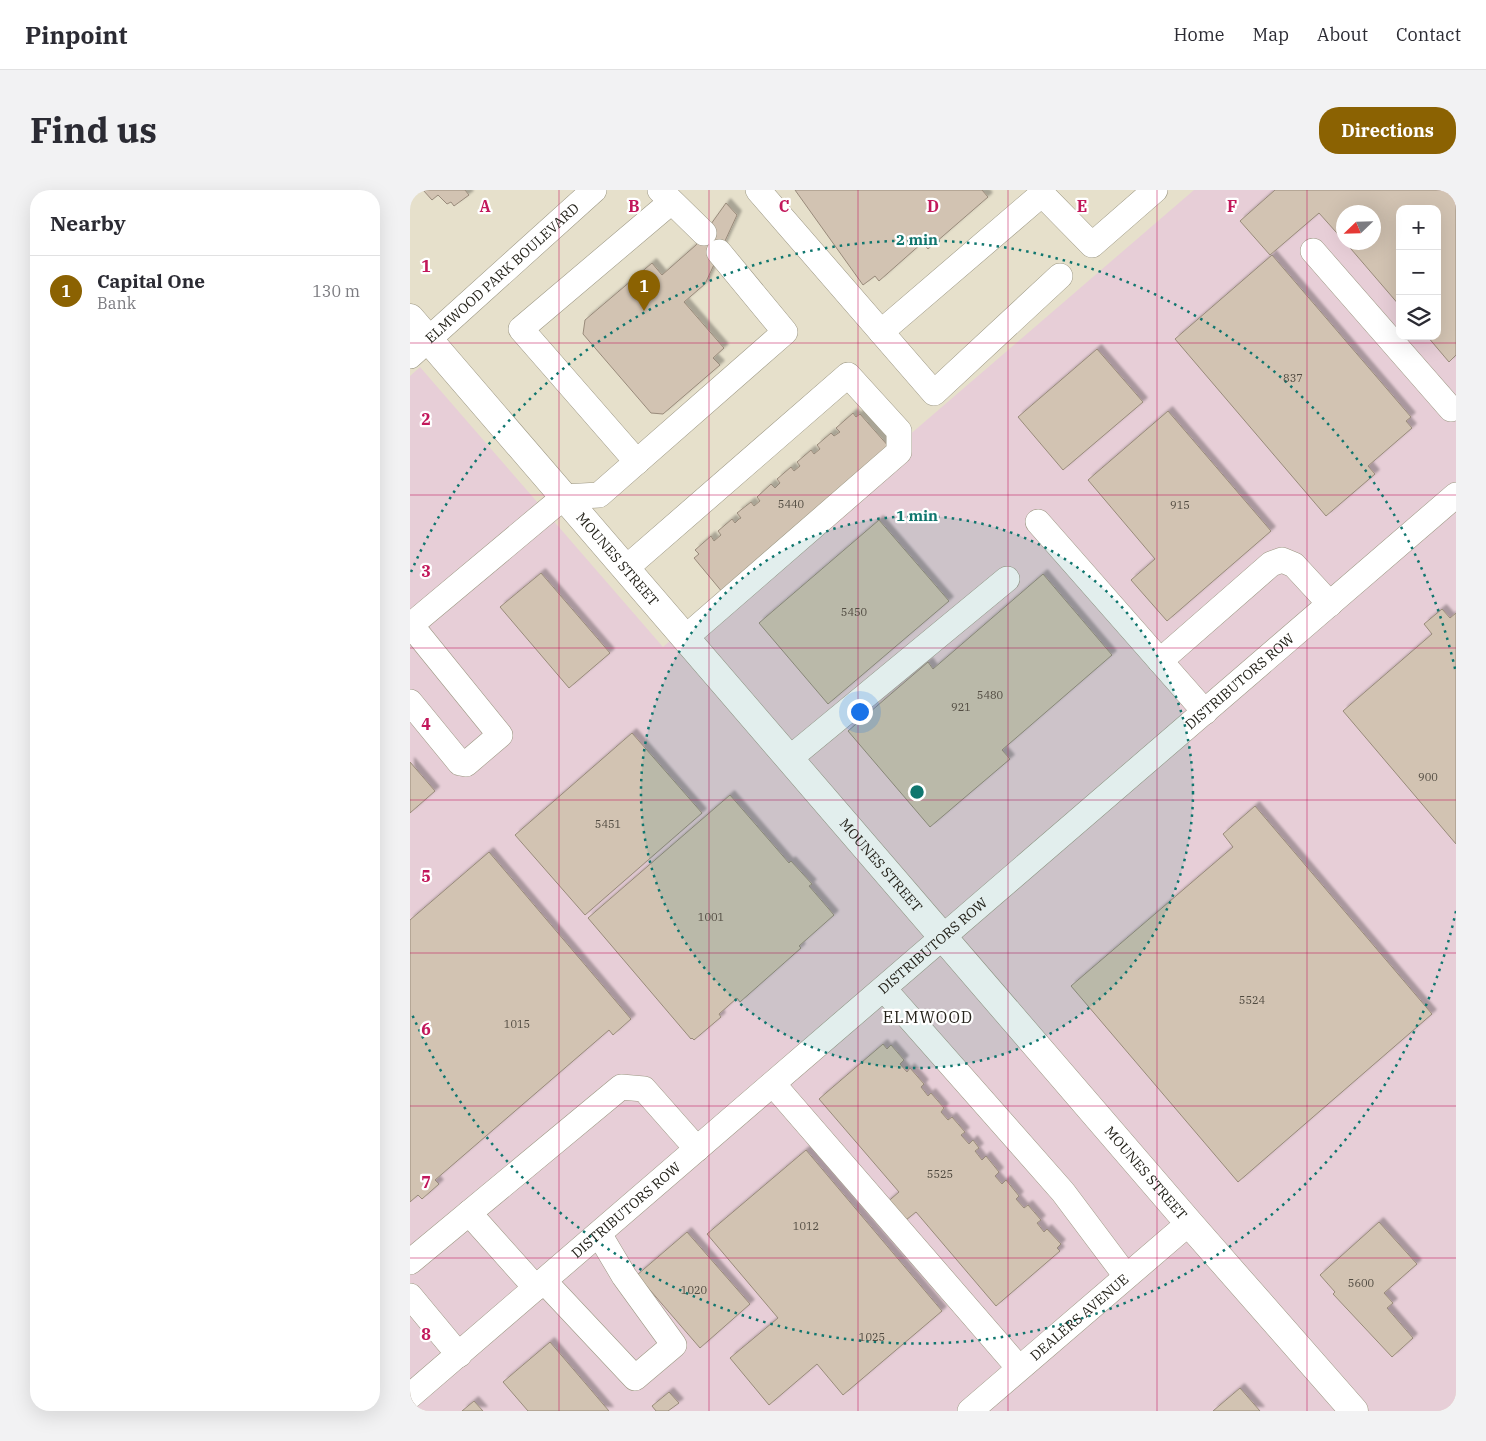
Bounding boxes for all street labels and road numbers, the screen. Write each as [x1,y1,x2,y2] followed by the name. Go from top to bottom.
[422,200,582,346] street label: ELMWOOD PARK BOULEVARD
[572,509,663,609] street label: MOUNES STREET
[1181,629,1298,733] street label: DISTRIBUTORS ROW
[836,815,926,916] street label: MOUNES STREET
[874,893,991,998] street label: DISTRIBUTORS ROW
[1101,1122,1191,1223] street label: MOUNES STREET
[568,1158,685,1262] street label: DISTRIBUTORS ROW
[1026,1270,1132,1364] street label: DEALERS AVENUE

